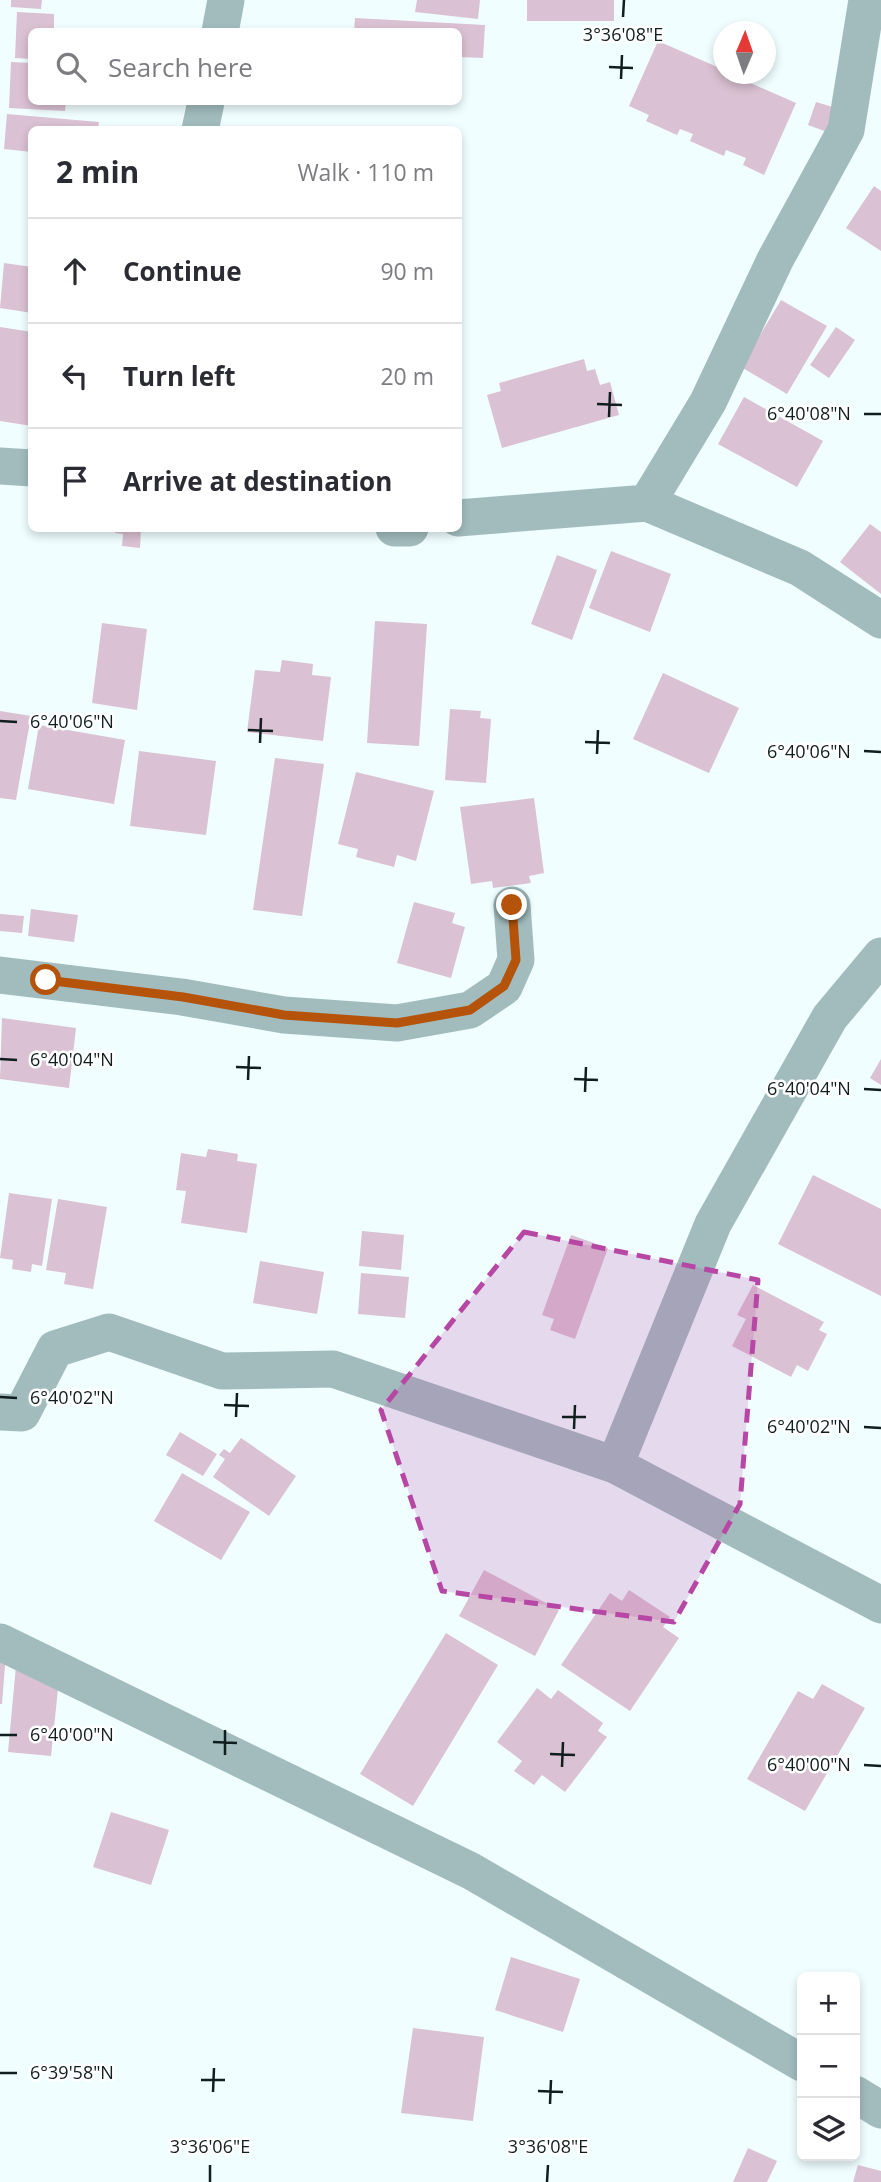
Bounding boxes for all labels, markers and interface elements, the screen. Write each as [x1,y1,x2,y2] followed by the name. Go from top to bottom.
[713,21,776,84] north arrow
[583,22,663,46] text: 3°36'08"E
[28,28,462,105] search box
[52,48,90,86] icon: search
[108,49,253,85] text: Search here
[56,151,139,192] text: 2 min
[297,156,434,188] text: Walk · 110 m
[56,252,94,290] icon: ahead
[123,253,242,289] text: Continue
[380,255,434,287] text: 90 m
[56,357,94,395] icon: left
[123,358,235,394] text: Turn left
[380,360,434,392] text: 20 m
[767,401,851,425] text: 6°40'08"N
[56,462,94,500] icon: arrive
[123,463,392,499] text: Arrive at destination
[30,709,114,733] text: 6°40'06"N
[767,739,851,763] text: 6°40'06"N
[496,889,527,920] route end
[30,964,61,995] route start
[30,1047,114,1071] text: 6°40'04"N
[767,1076,851,1100] text: 6°40'04"N
[30,1385,114,1409] text: 6°40'02"N
[767,1414,851,1438] text: 6°40'02"N
[30,1722,114,1746] text: 6°40'00"N
[767,1752,851,1776] text: 6°40'00"N
[797,1972,860,2161] map controls
[797,1972,860,2035] button: +
[797,2035,860,2098] button: −
[30,2060,114,2084] text: 6°39'58"N
[797,2098,860,2161] button: layers
[170,2134,250,2158] text: 3°36'06"E
[508,2134,588,2158] text: 3°36'08"E

